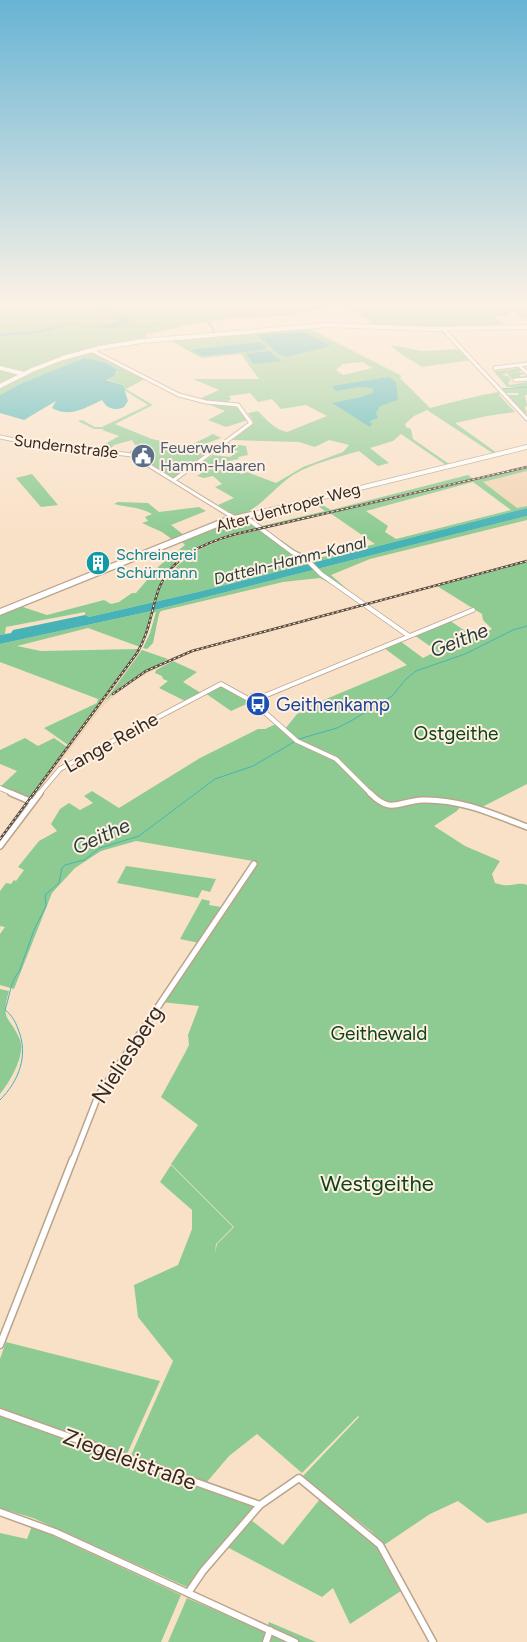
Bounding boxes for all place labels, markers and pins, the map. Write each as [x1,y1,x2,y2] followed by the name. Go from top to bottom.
[160,438,266,475] place label: Feuerwehr Hamm-Haaren
[130,443,156,469] public building icon: Feuerwehr Hamm-Haaren
[116,545,197,582] place label: Schreinerei Schürmann
[85,550,111,576] building icon: Schreinerei Schürmann
[245,691,271,717] bus stop icon: Geithenkamp
[276,693,390,716] place label: Geithenkamp

